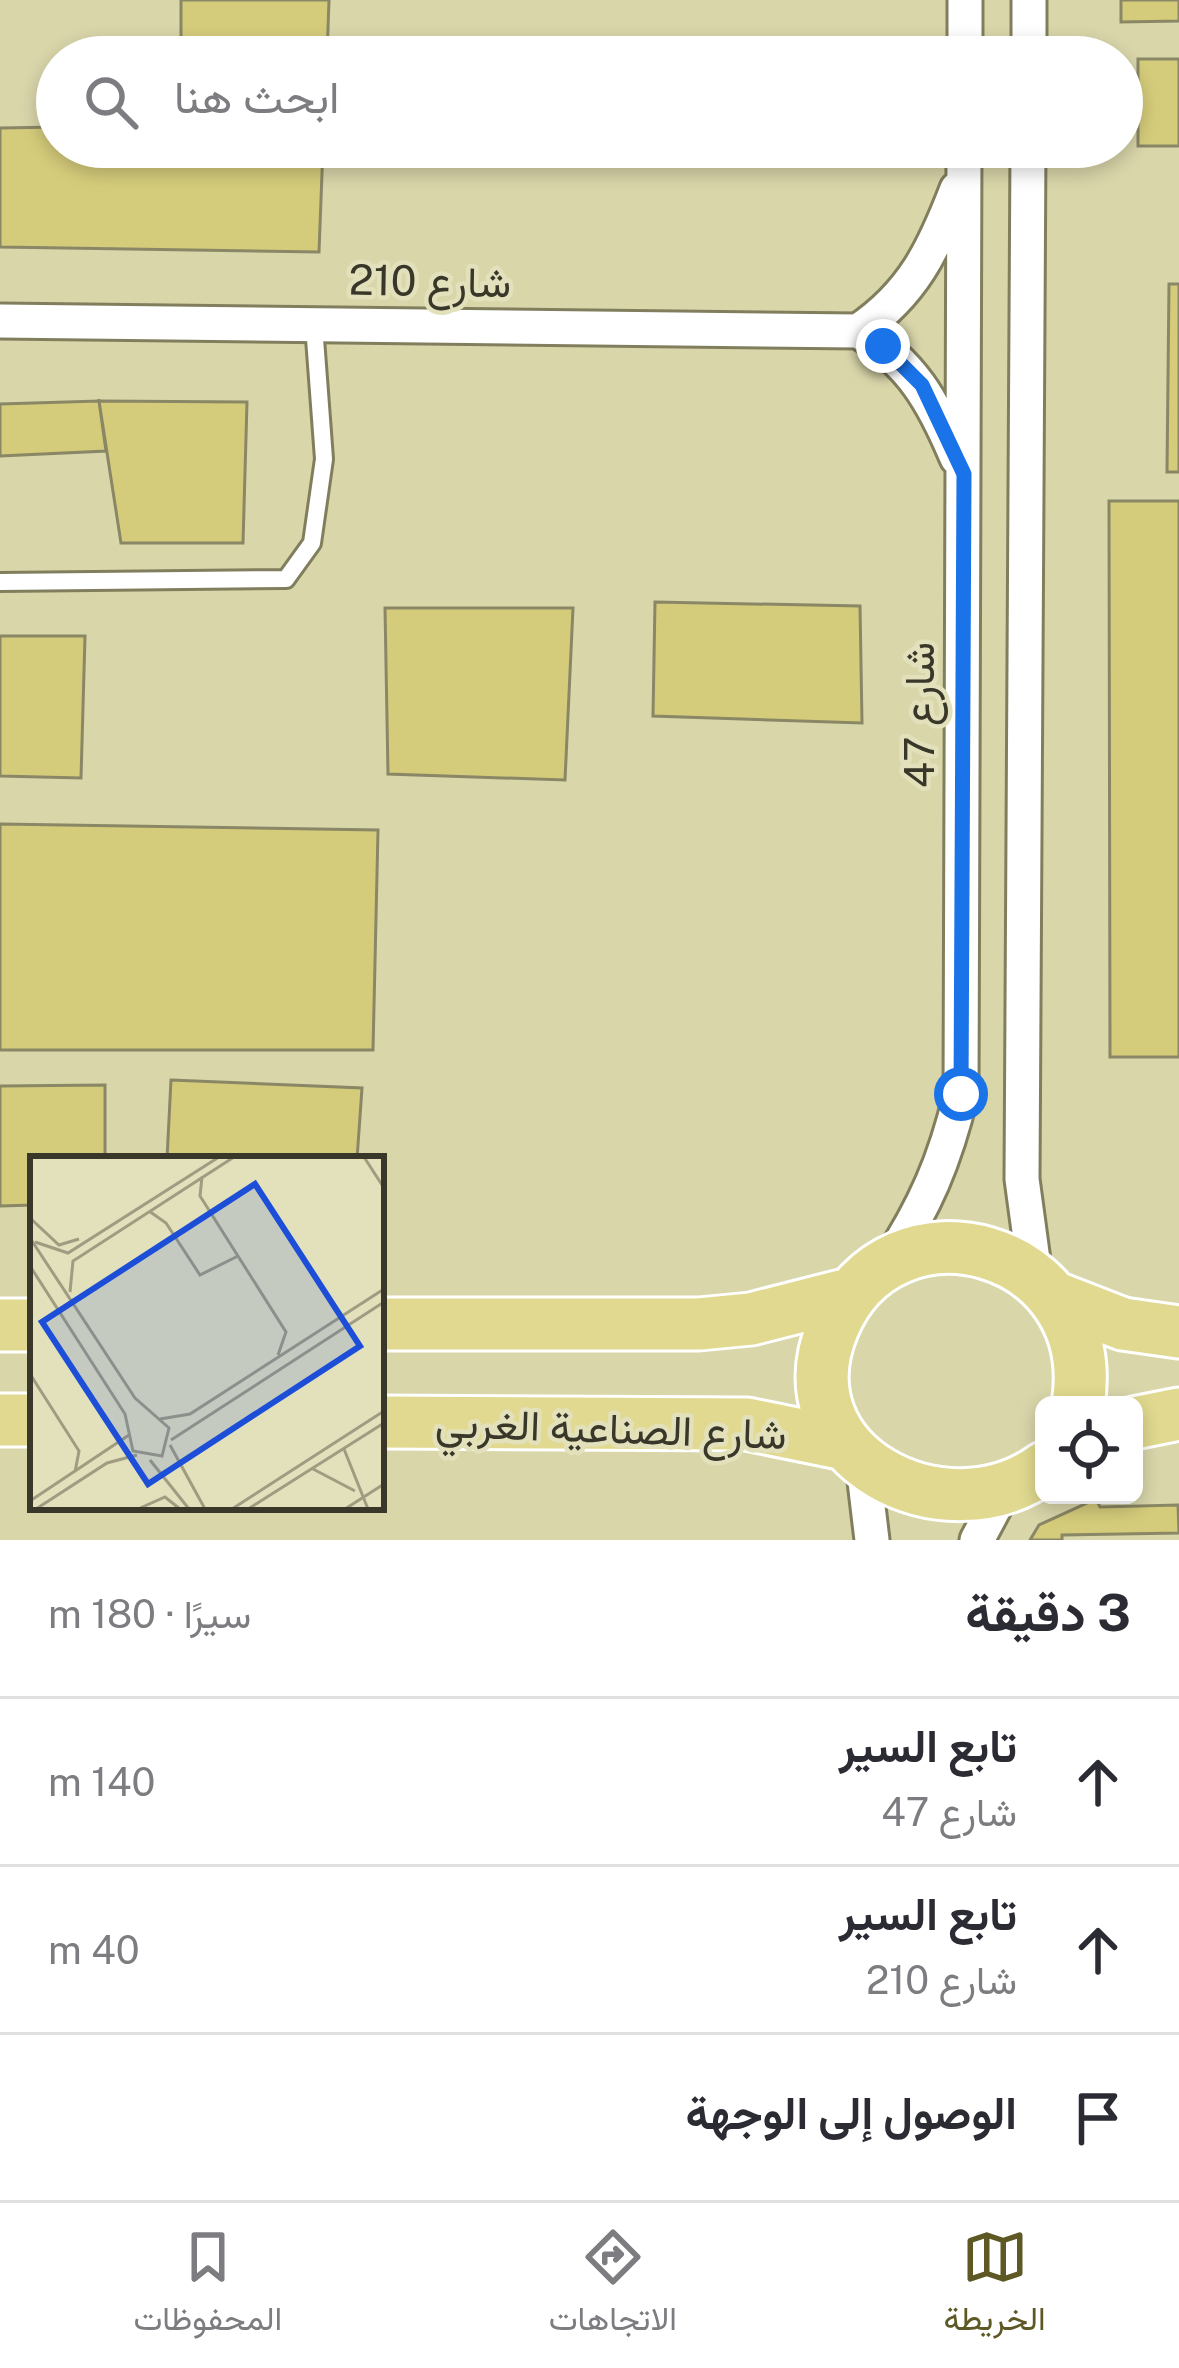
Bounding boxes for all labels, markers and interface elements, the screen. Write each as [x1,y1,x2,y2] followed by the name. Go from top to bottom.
[36,36,1143,168] search box
[78,69,144,135] icon: search
[174,70,339,123] text: ابحث هنا
[348,255,512,311] street label: شارع 210
[856,319,910,373] route end
[894,642,948,788] street label: شارع 47
[934,1067,988,1121] route start
[30,1156,384,1510] inset map
[1035,1396,1143,1504] map controls
[1035,1396,1143,1504] button: locate
[434,1397,788,1469] street label: شارع الصناعية الغربي
[965,1583,1131,1642] text: 3 دقيقة
[48,1591,251,1637] text: سيرًا · 180 m
[839,1719,1017,1772] text: تابع السير
[1065,1749,1131,1815] icon: ahead
[48,1759,156,1805] text: 140 m
[881,1789,1017,1835] text: شارع 47
[839,1887,1017,1940] text: تابع السير
[1065,1917,1131,1983] icon: ahead
[48,1927,140,1973] text: 40 m
[866,1957,1017,2003] text: شارع 210
[1065,2085,1131,2151] icon: arrive
[686,2086,1017,2139] text: الوصول إلى الوجهة
[133,2224,282,2348] tab: المحفوظات
[549,2224,677,2348] tab: الاتجاهات
[944,2224,1046,2348] tab: الخريطة

